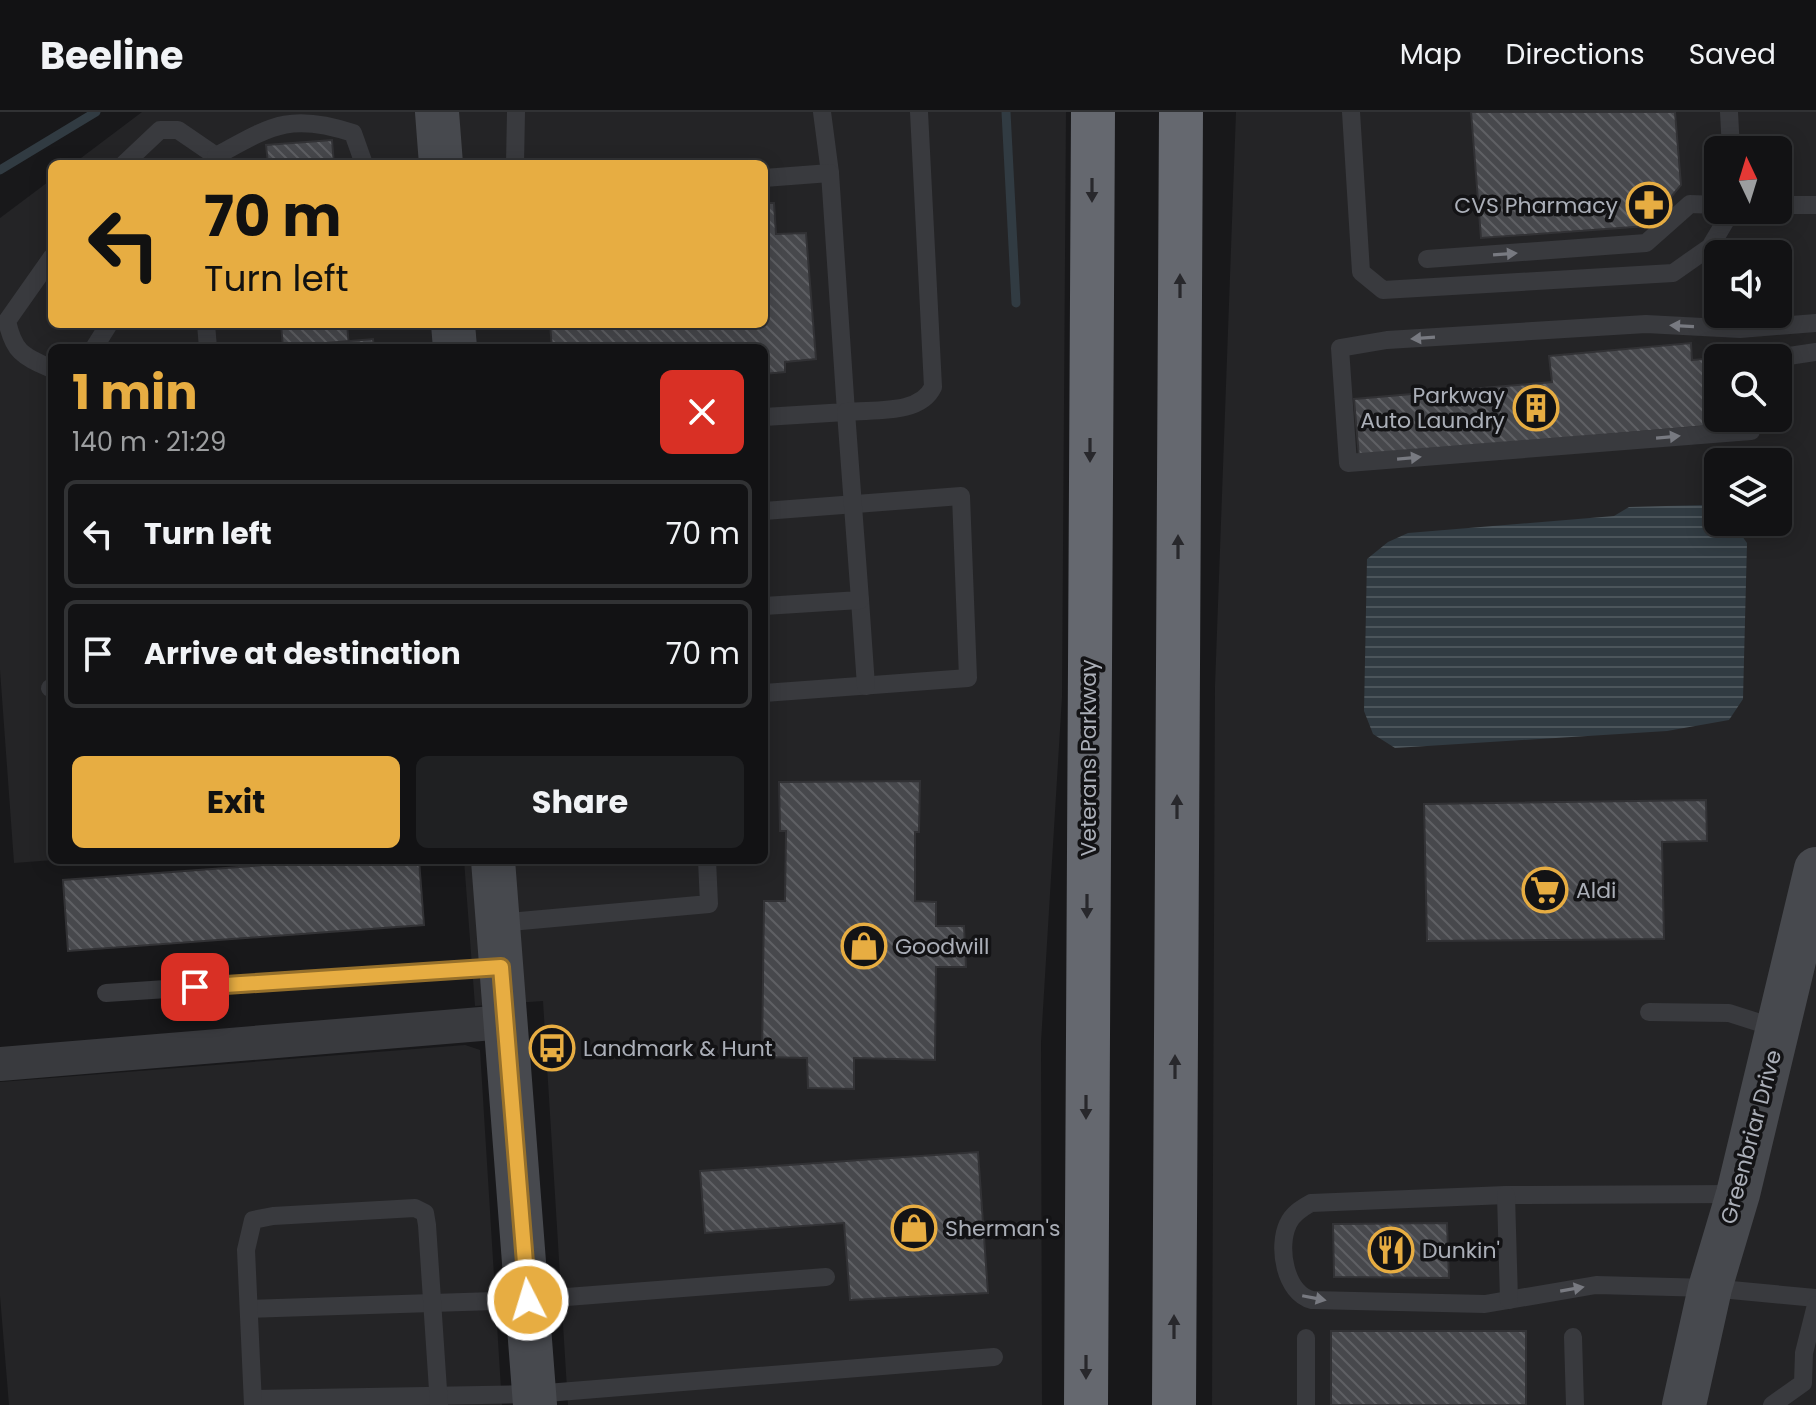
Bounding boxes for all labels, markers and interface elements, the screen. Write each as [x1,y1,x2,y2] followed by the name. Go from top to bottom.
[40,29,183,82] text: Beeline
[1400,35,1462,74] text: Map
[1506,35,1645,74] text: Directions
[1689,35,1776,74] text: Saved
[1704,136,1792,224] north arrow
[1704,136,1792,536] map controls
[204,177,342,256] text: 70 m
[1086,178,1098,203] one-way arrow
[1625,181,1673,229] pharmacy icon: CVS Pharmacy
[1454,190,1619,221] place label: CVS Pharmacy
[72,192,176,296] icon: left
[1704,240,1792,328] button: sound
[1493,247,1518,260] one-way arrow
[204,253,349,304] text: Turn left
[1174,273,1186,298] one-way arrow
[1669,319,1694,332] one-way arrow
[1410,332,1435,345] one-way arrow
[1704,344,1792,432] button: search
[72,359,198,426] text: 1 min
[660,370,744,454] button: close
[1360,380,1506,436] place label: Parkway Auto Laundry
[1512,384,1560,432] building icon: Parkway Auto Laundry
[72,424,226,460] text: 140 m · 21:29
[1656,431,1681,444] one-way arrow
[1084,438,1096,463] one-way arrow
[1704,448,1792,536] button: layers
[1397,451,1422,464] one-way arrow
[76,512,120,556] icon: left
[144,512,272,555] text: Turn left
[666,512,740,555] text: 70 m
[1172,534,1184,559] one-way arrow
[76,632,120,676] icon: arrive
[144,632,461,675] text: Arrive at destination
[666,632,740,675] text: 70 m
[1073,659,1104,857] street label: Veterans Parkway
[72,756,400,848] button: Exit
[416,756,744,848] button: Share
[1171,794,1183,819] one-way arrow
[1521,866,1569,914] supermarket icon: Aldi
[1576,875,1617,906] place label: Aldi
[1081,894,1093,919] one-way arrow
[840,922,888,970] shop icon: Goodwill
[895,931,989,962] place label: Goodwill
[161,953,229,1021] pin
[173,965,217,1009] icon: arrive
[528,1024,576,1072] bus stop icon: Landmark & Hunt
[583,1033,773,1064] place label: Landmark & Hunt
[1713,1046,1789,1228] street label: Greenbriar Drive
[1169,1054,1181,1079] one-way arrow
[1080,1095,1092,1120] one-way arrow
[890,1204,938,1252] shop icon: Sherman's
[945,1213,1060,1244] place label: Sherman's
[1367,1226,1415,1274] restaurant icon: Dunkin'
[1422,1235,1500,1266] place label: Dunkin'
[486,1258,570,1342] position arrow
[1560,1282,1585,1294] one-way arrow
[1302,1292,1327,1304] one-way arrow
[1168,1314,1180,1339] one-way arrow
[1080,1355,1092,1380] one-way arrow

